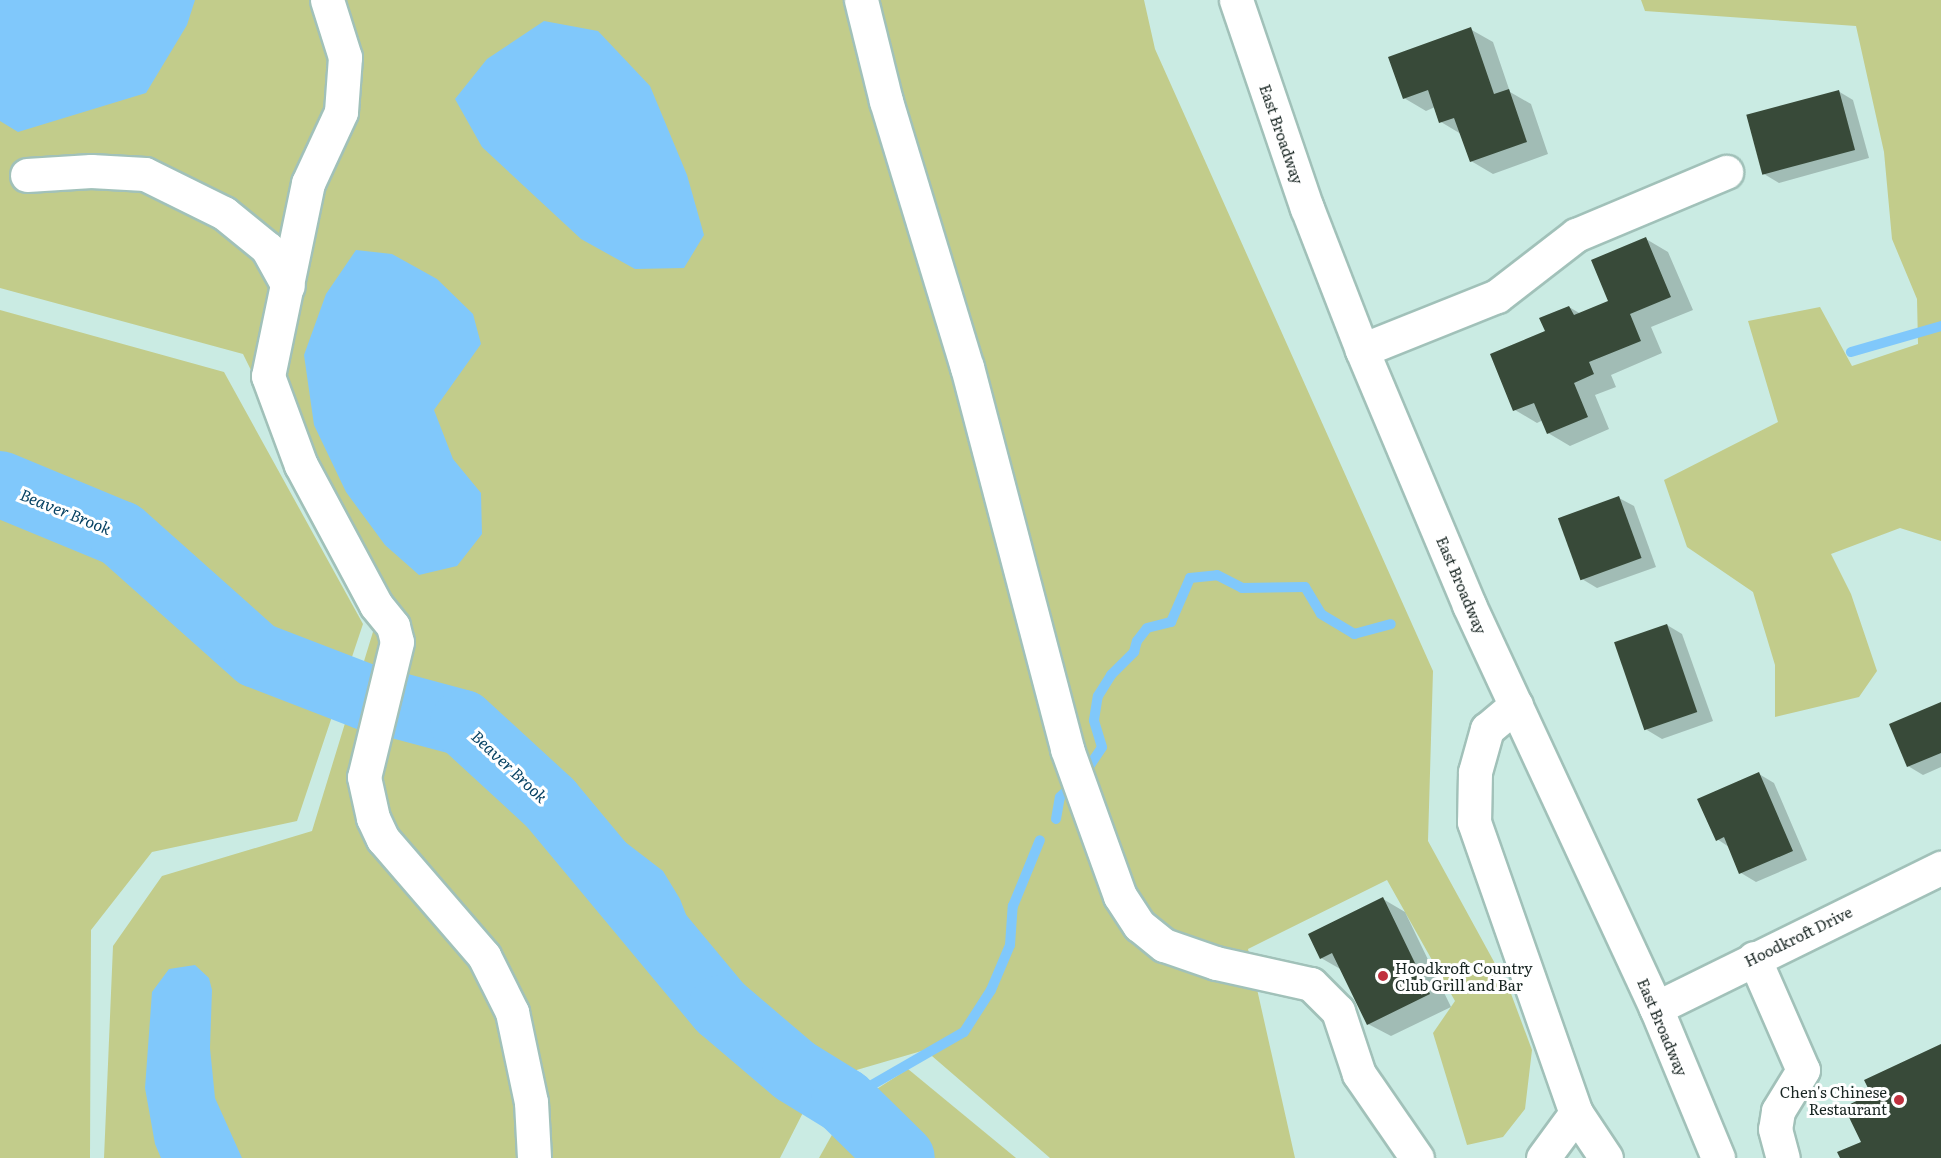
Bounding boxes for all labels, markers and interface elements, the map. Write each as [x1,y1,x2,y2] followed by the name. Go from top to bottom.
[1256,82,1308,186] street label: East Broadway
[18,484,114,538] water label: Beaver Brook
[1433,533,1491,637] street label: East Broadway
[468,726,552,806] water label: Beaver Brook
[1741,902,1855,970] street label: Hoodkroft Drive
[1395,958,1533,993] place label: Hoodkroft Country Club Grill and Bar
[1376,969,1390,983] marker: Hoodkroft Country Club Grill and Bar
[1634,975,1692,1079] street label: East Broadway
[1780,1082,1887,1117] place label: Chen's Chinese Restaurant
[1892,1093,1906,1107] marker: Chen's Chinese Restaurant

